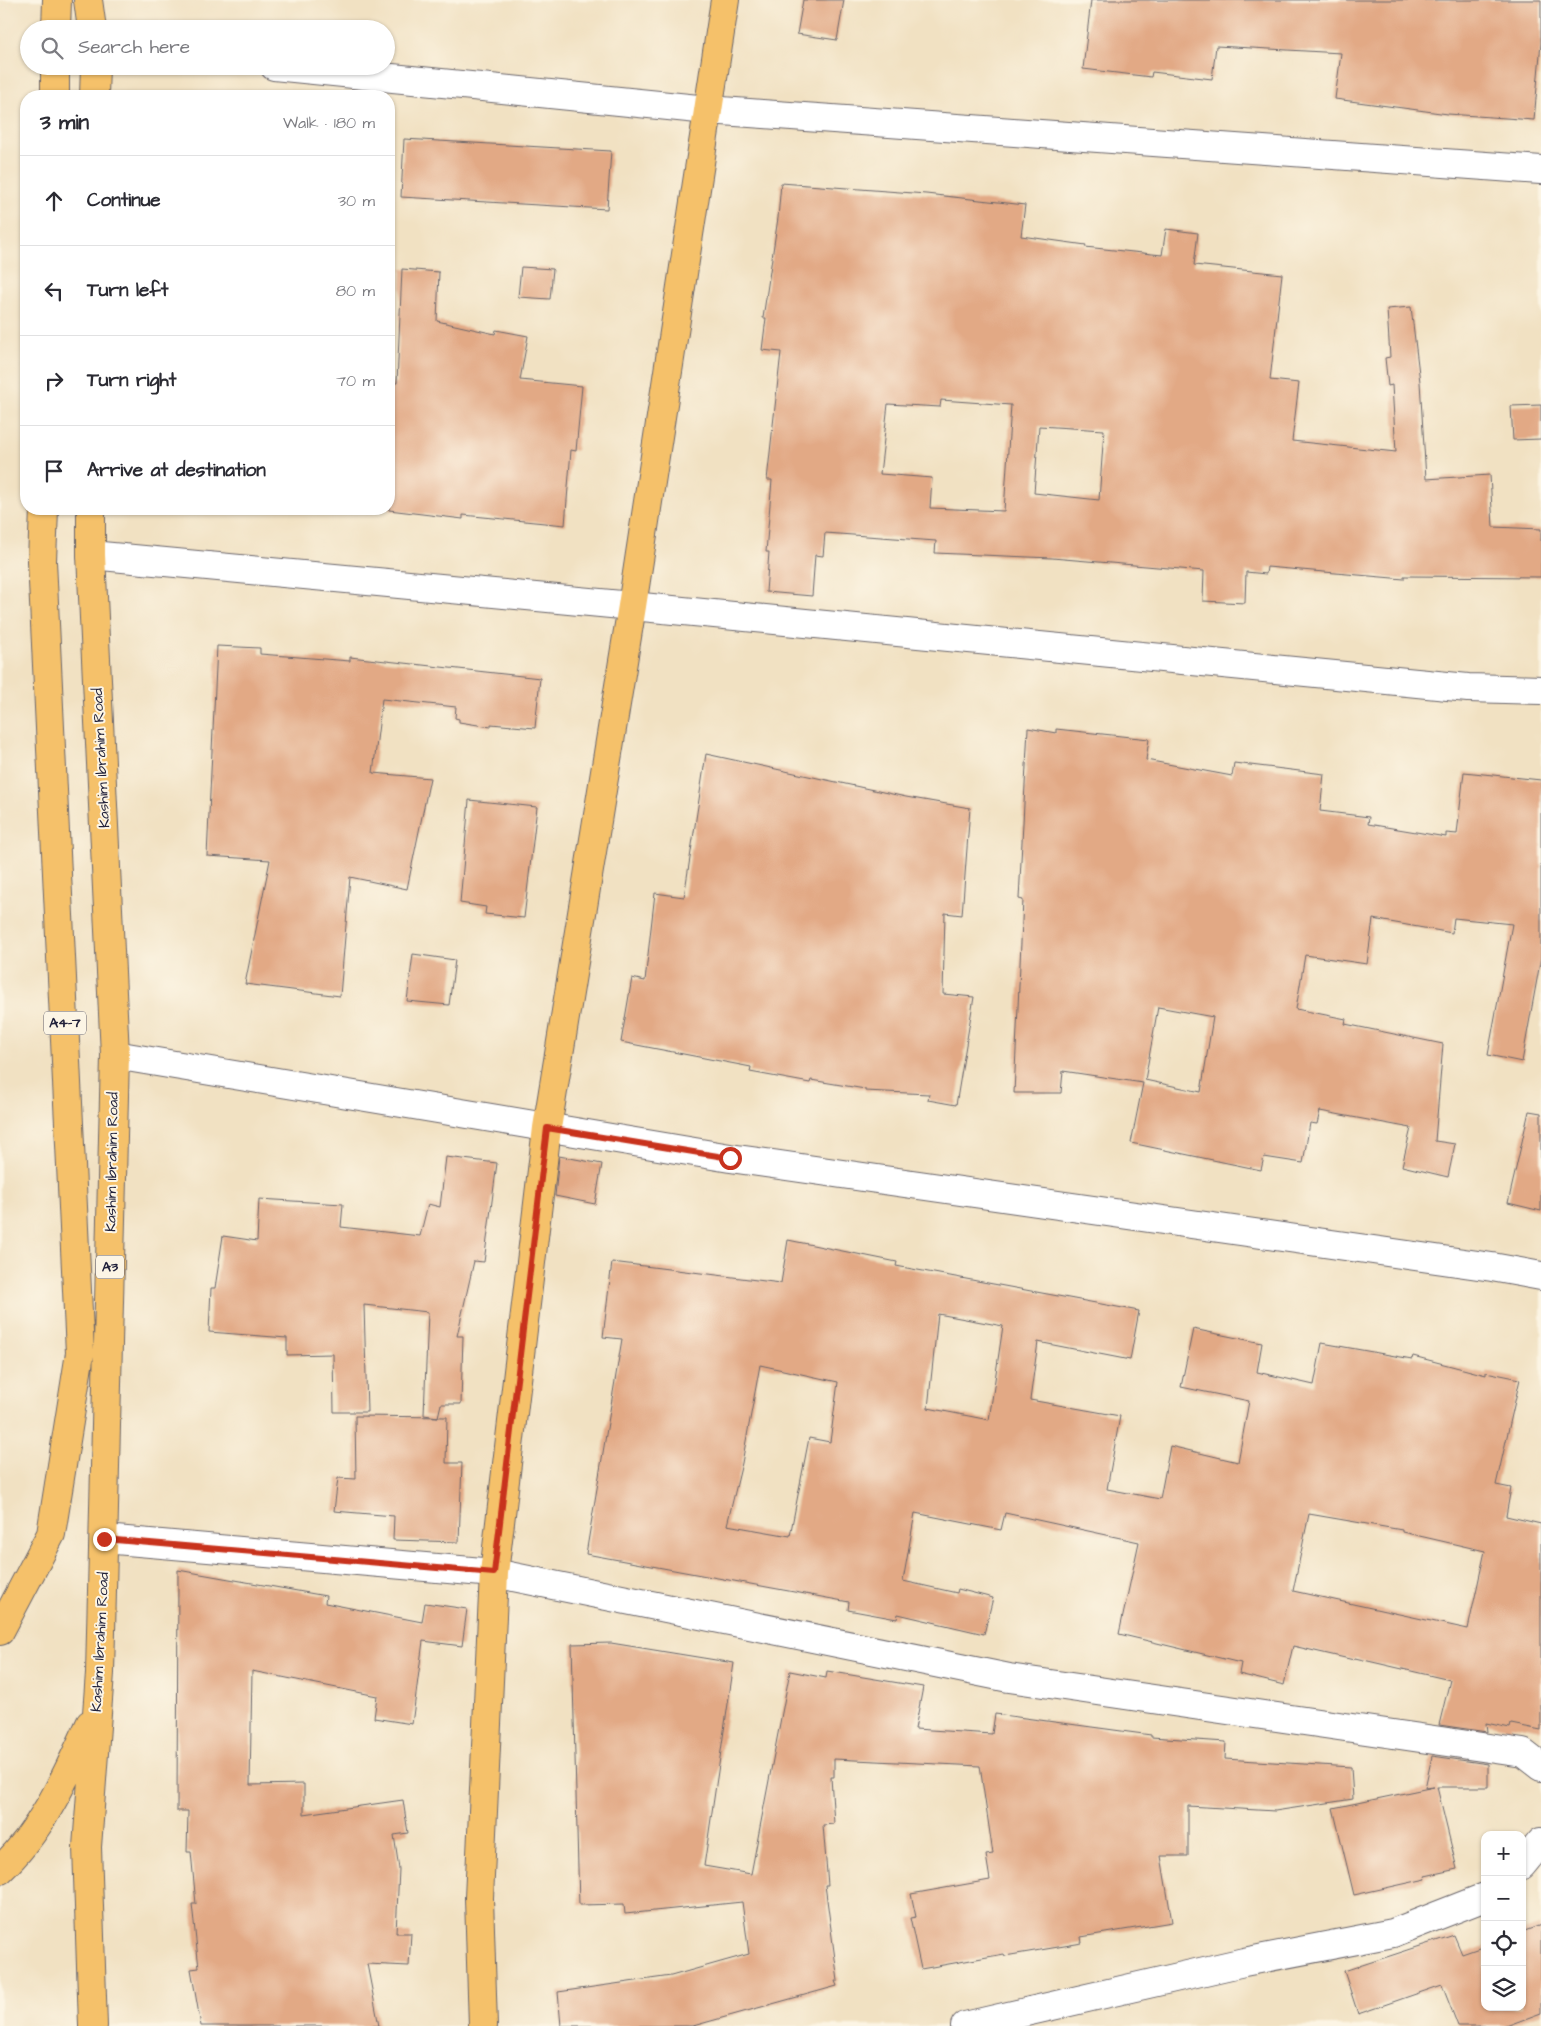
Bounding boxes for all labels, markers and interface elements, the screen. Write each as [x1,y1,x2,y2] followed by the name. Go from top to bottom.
[20,20,395,75] search box
[38,34,66,62] icon: search
[78,34,190,61] text: Search here
[40,108,89,137] text: 3 min
[283,112,375,134] text: Walk · 180 m
[40,187,68,215] icon: ahead
[87,187,161,214] text: Continue
[338,190,375,212] text: 30 m
[40,277,68,305] icon: left
[87,277,168,304] text: Turn left
[336,280,375,302] text: 80 m
[40,367,68,395] icon: right
[87,367,176,394] text: Turn right
[336,370,375,392] text: 70 m
[40,457,68,485] icon: arrive
[87,457,266,484] text: Arrive at destination
[87,687,115,828] street label: Kashim Ibrahim Road
[44,1011,86,1034] road number: A4-7
[100,1091,124,1232] street label: Kashim Ibrahim Road
[719,1147,742,1170] route start
[96,1256,124,1278] road number: A3
[93,1528,116,1551] route end
[86,1571,114,1712] street label: Kashim Ibrahim Road
[1481,1831,1526,2011] map controls
[1481,1831,1526,1876] button: +
[1481,1876,1526,1921] button: −
[1481,1921,1526,1966] button: locate
[1481,1966,1526,2011] button: layers

